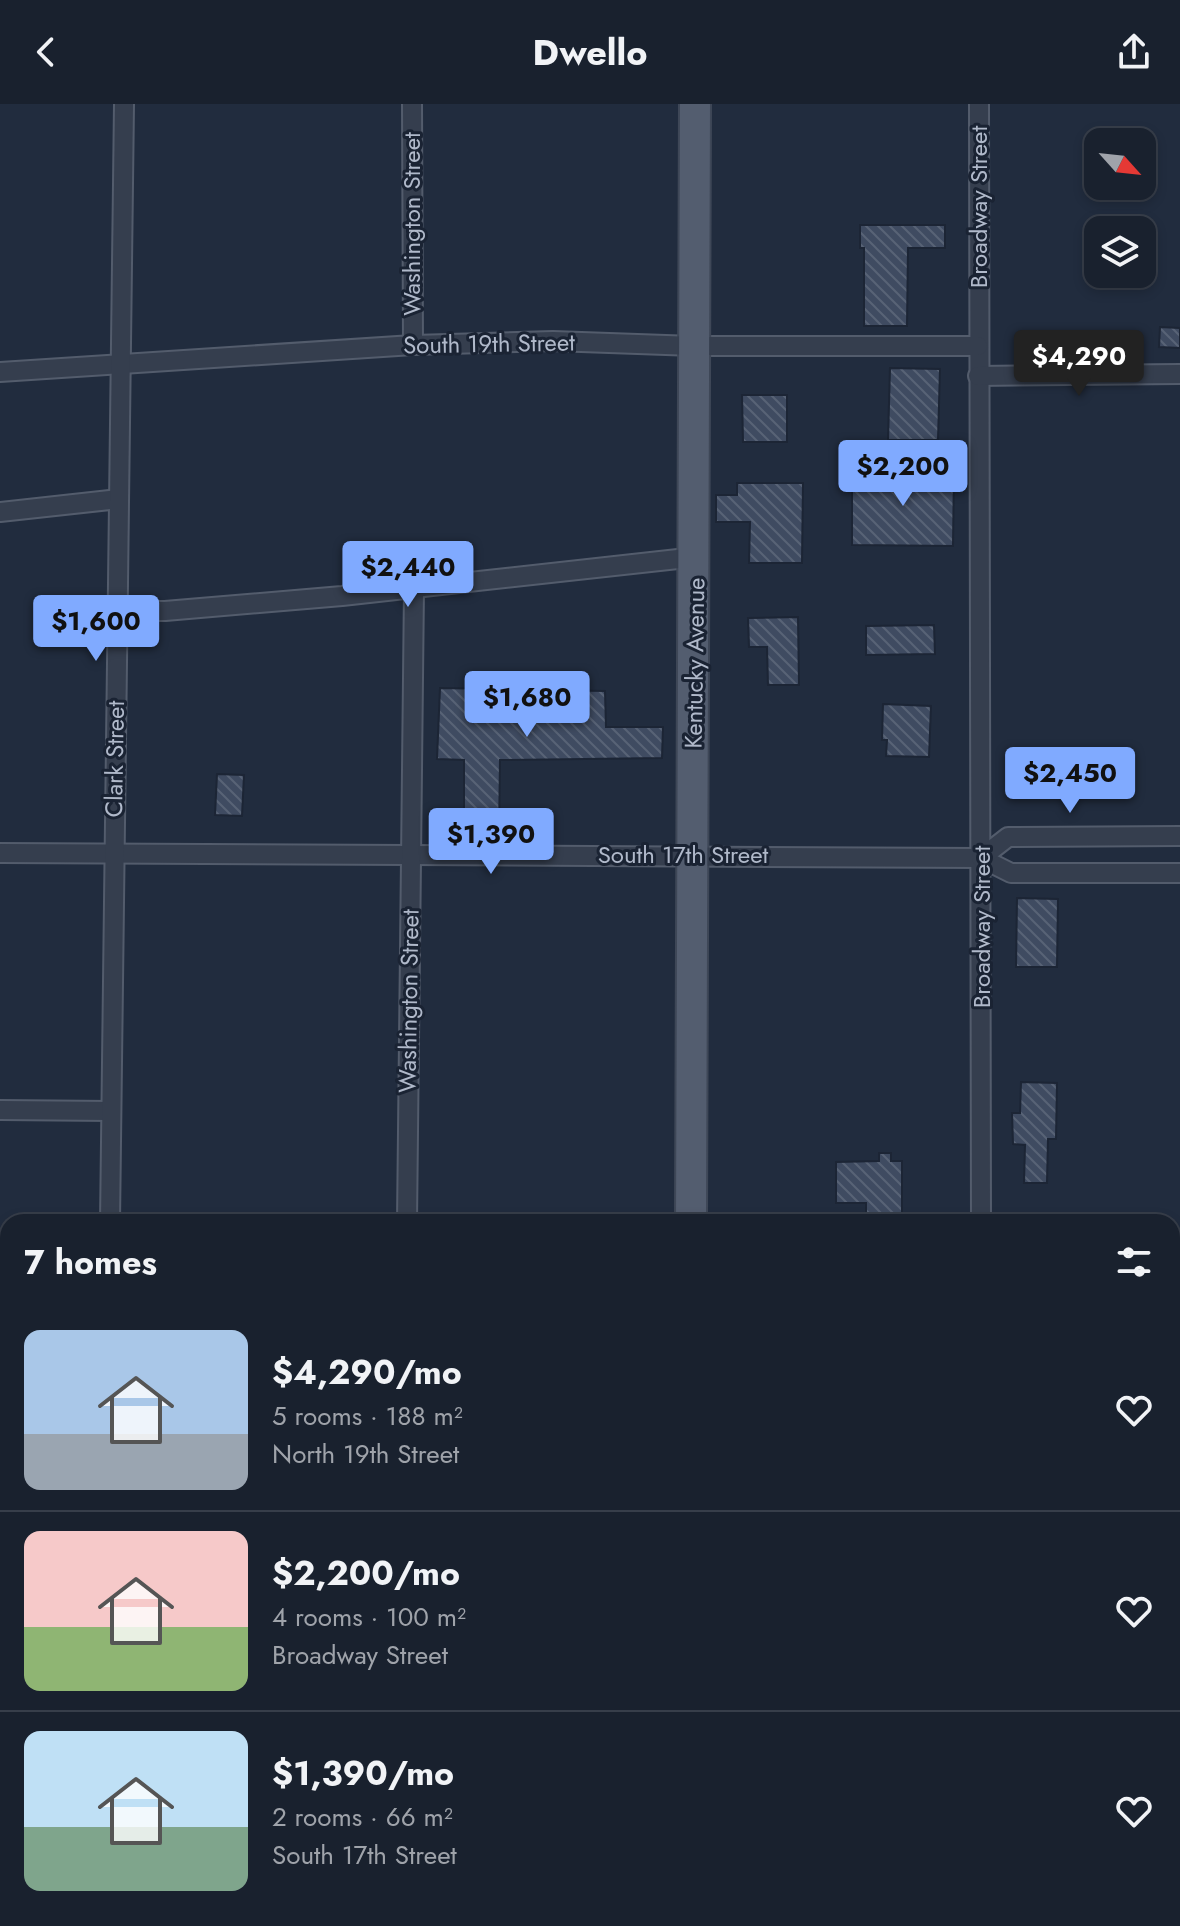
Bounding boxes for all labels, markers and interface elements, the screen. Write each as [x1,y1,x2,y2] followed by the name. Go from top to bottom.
[532,26,648,78] text: Dwello
[24,30,68,74] icon: back
[1112,30,1156,74] icon: share
[961,126,996,288] street label: Broadway Street
[1084,128,1156,200] north arrow
[1084,128,1156,288] map controls
[394,132,429,316] street label: Washington Street
[1084,216,1156,288] button: layers
[403,324,575,362] street label: South 19th Street
[1014,330,1144,398] pin: $4,290
[1032,337,1126,375] text: $4,290
[838,440,968,508] pin: $2,200
[856,447,950,485] text: $2,200
[343,541,473,609] pin: $2,440
[360,548,456,586] text: $2,440
[676,577,713,749] street label: Kentucky Avenue
[31,595,161,663] pin: $1,600
[51,602,141,640] text: $1,600
[462,671,592,739] pin: $1,680
[483,678,571,716] text: $1,680
[96,700,133,818] street label: Clark Street
[1005,747,1135,815] pin: $2,450
[1023,754,1117,792] text: $2,450
[426,808,556,876] pin: $1,390
[447,815,535,853] text: $1,390
[598,837,769,872] street label: South 17th Street
[964,846,999,1008] street label: Broadway Street
[389,909,428,1093] street label: Washington Street
[24,1238,157,1287] text: 7 homes
[1112,1240,1156,1284] icon: filters
[272,1348,462,1397] text: $4,290/mo
[88,1362,184,1458] icon: home
[1112,1388,1156,1432] icon: heart
[272,1397,463,1435] text: 5 rooms · 188 m²
[272,1435,459,1473] text: North 19th Street
[272,1549,460,1598] text: $2,200/mo
[88,1563,184,1659] icon: home
[1112,1589,1156,1633] icon: heart
[272,1598,466,1636] text: 4 rooms · 100 m²
[272,1636,448,1674] text: Broadway Street
[272,1749,454,1798] text: $1,390/mo
[88,1763,184,1859] icon: home
[1112,1789,1156,1833] icon: heart
[272,1798,453,1836] text: 2 rooms · 66 m²
[272,1836,457,1874] text: South 17th Street

